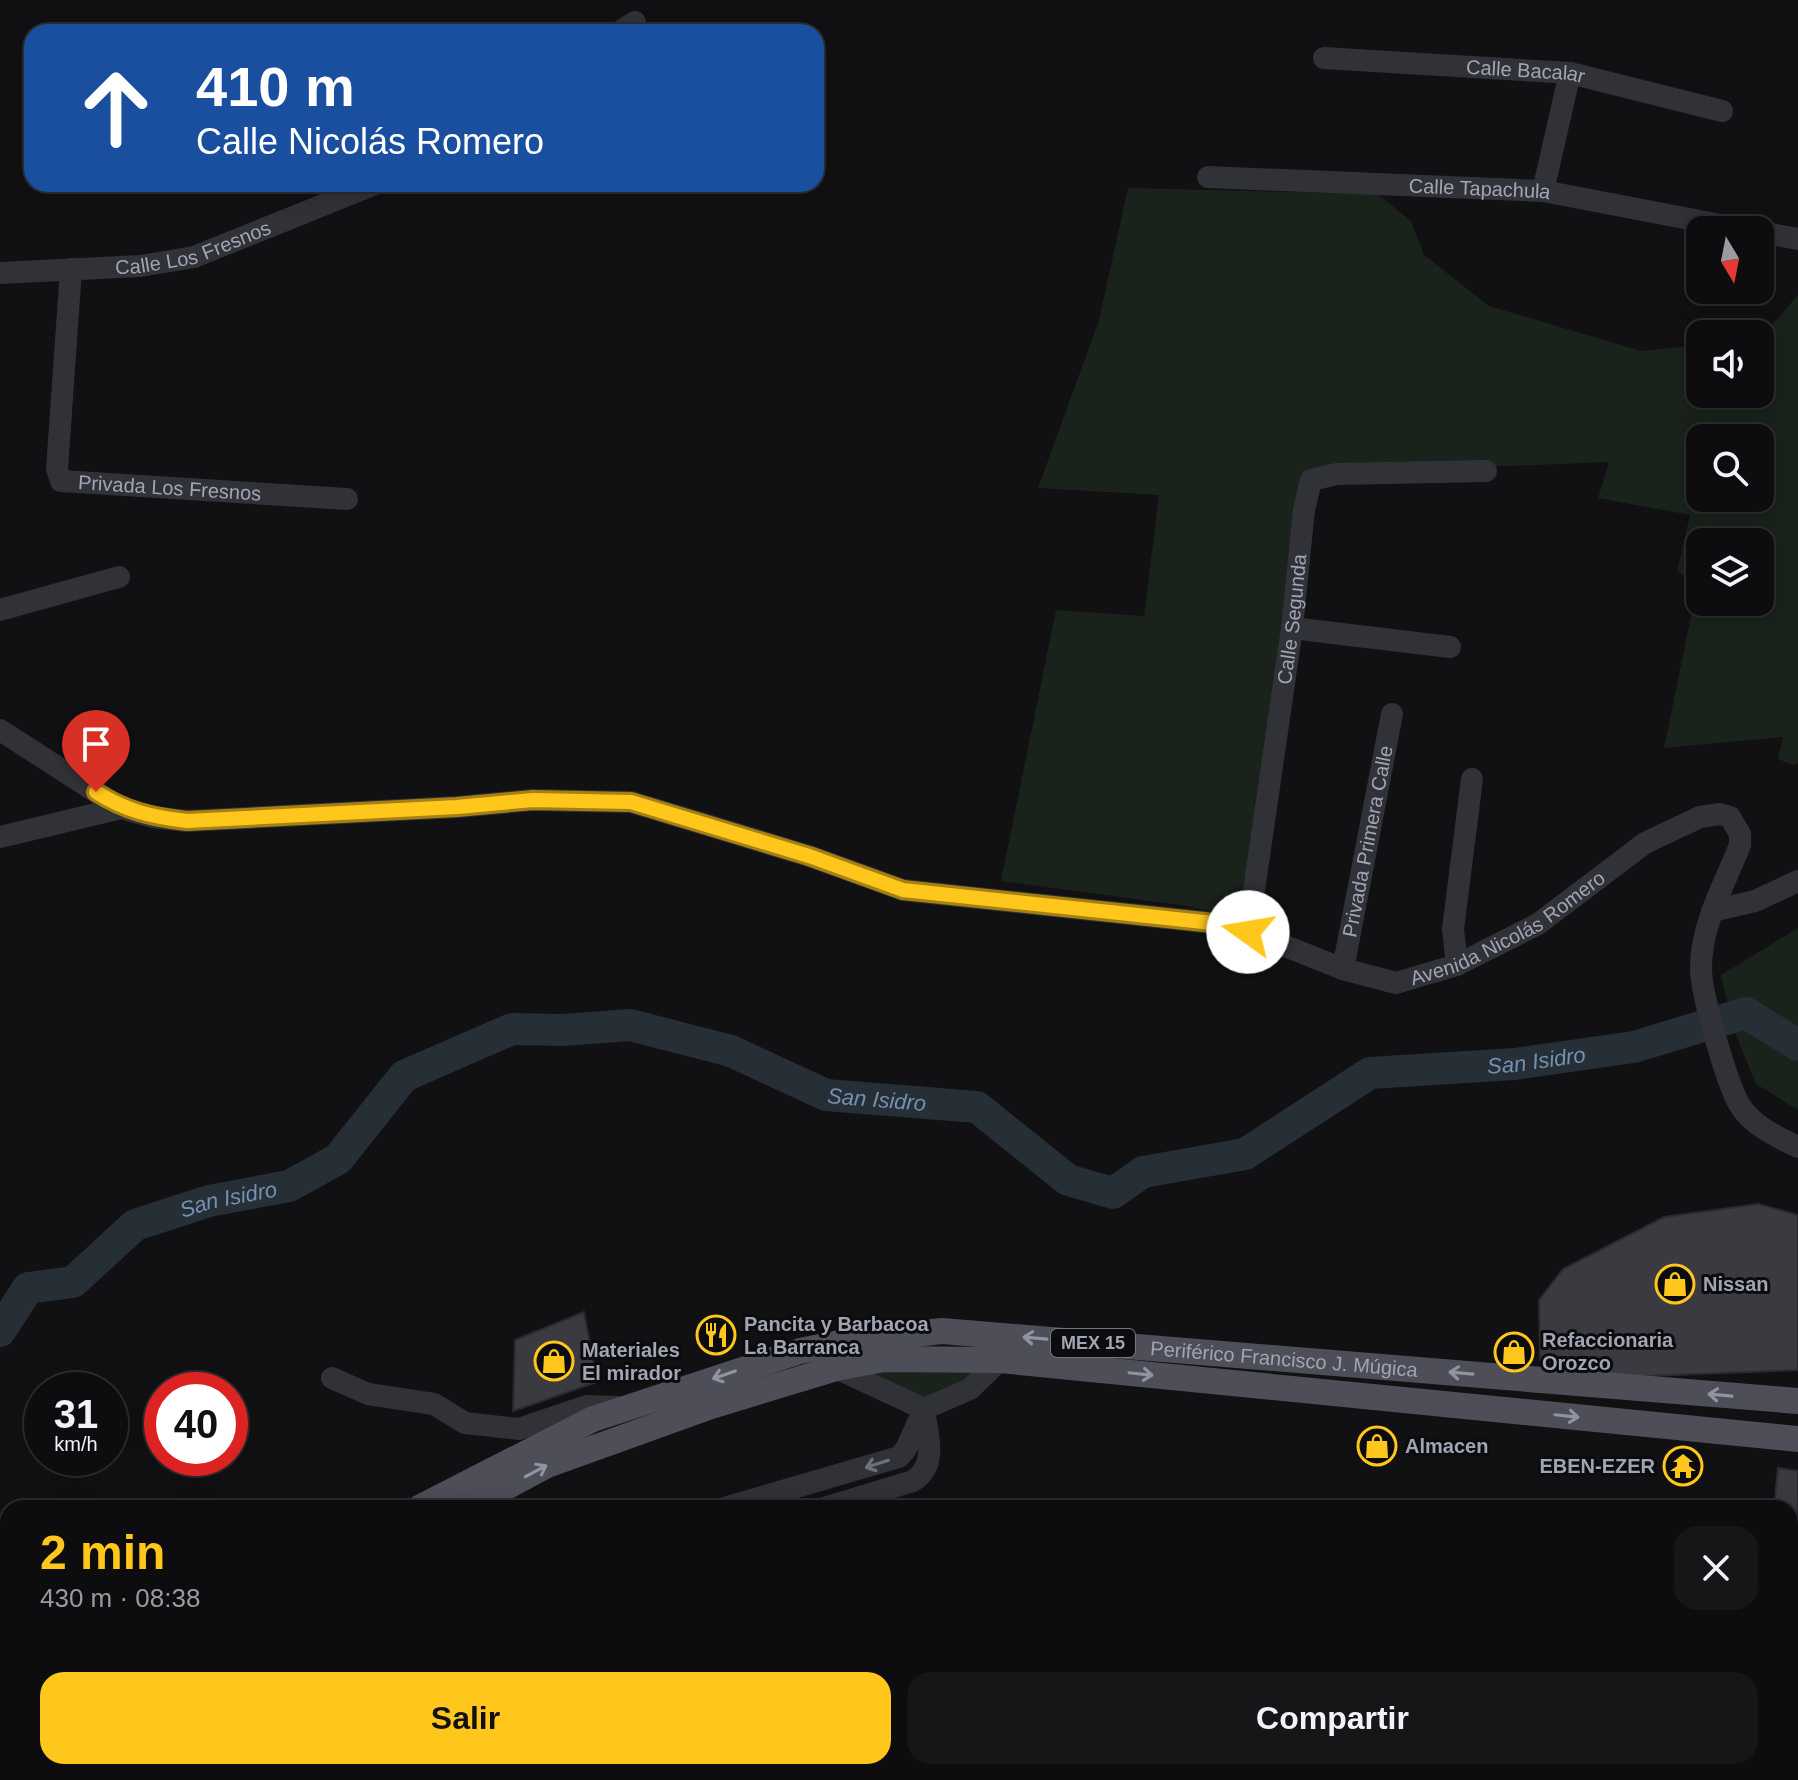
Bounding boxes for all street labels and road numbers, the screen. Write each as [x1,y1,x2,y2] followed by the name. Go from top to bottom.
[1466,56,1588,87] street label: Calle Bacalar
[1408,174,1554,203] street label: Calle Tapachula
[115,216,274,278] street label: Calle Los Fresnos
[77,471,262,505] street label: Privada Los Fresnos
[1273,552,1311,686] street label: Calle Segunda
[1338,744,1397,939] street label: Privada Primera Calle
[1408,866,1609,989] street label: Avenida Nicolás Romero
[1051,1329,1135,1357] road number: MEX 15
[1150,1337,1419,1381] street label: Periférico Francisco J. Múgica

